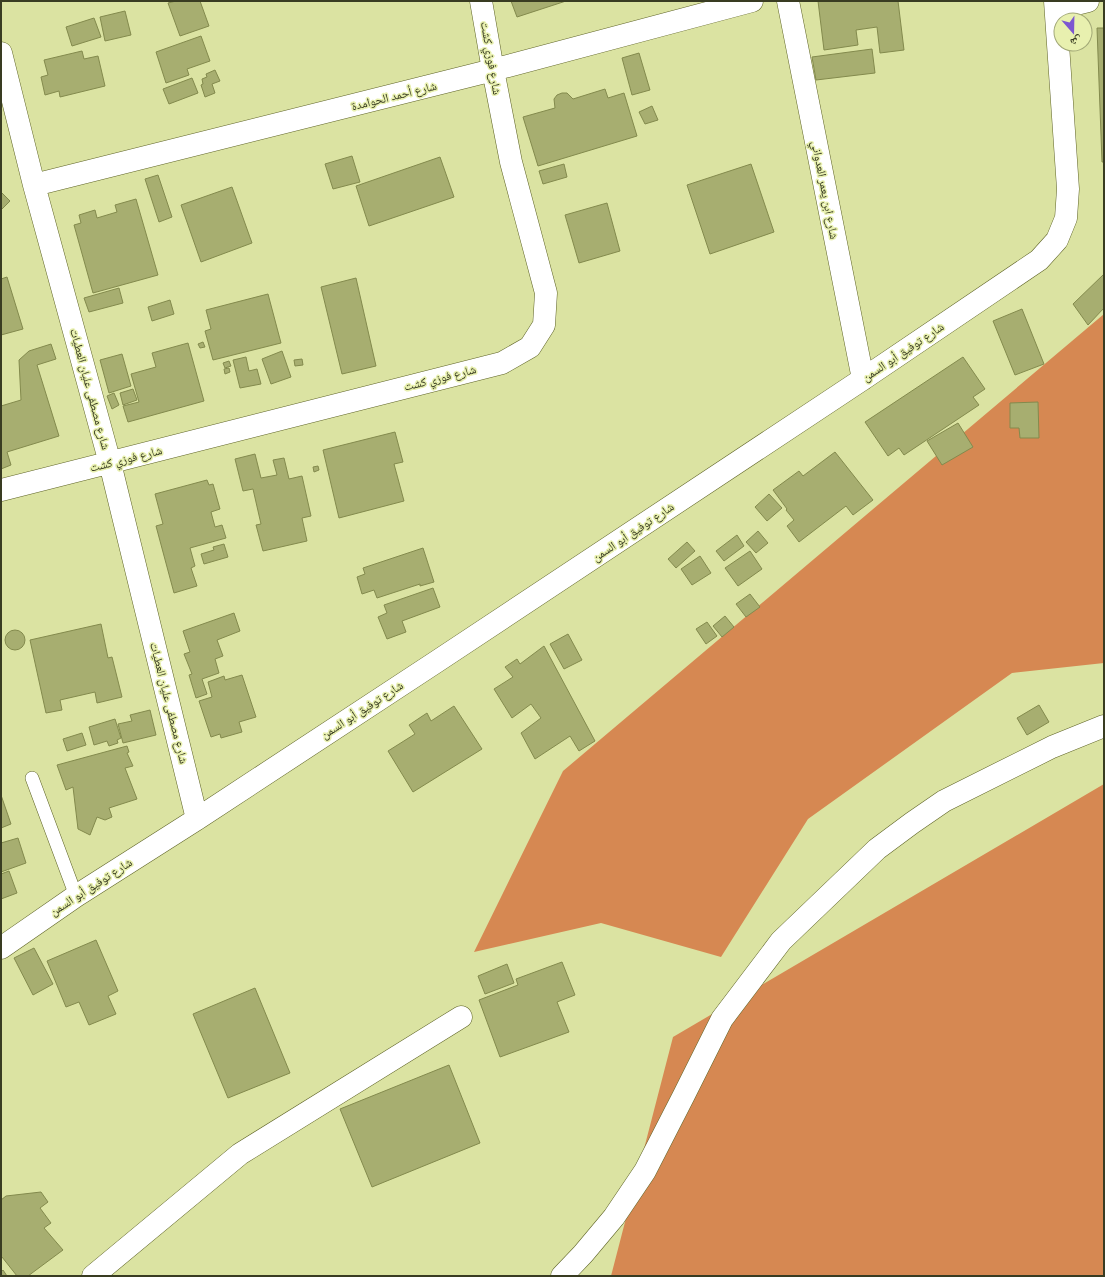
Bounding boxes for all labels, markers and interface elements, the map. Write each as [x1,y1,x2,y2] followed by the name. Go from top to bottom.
[1053,12,1093,52] north arrow
[475,20,504,96] street label: شارع فوزي كشت
[1068,32,1084,49] text: ش
[350,79,439,114] street label: شارع أحمد الحوامدة
[806,140,841,241] street label: شارع ابن يعمر العدواني
[860,319,947,385] street label: شارع توفيق أبو السمن
[66,327,113,451] street label: شارع مصطفى عليان العطيات
[402,362,478,397] street label: شارع فوزي كشت
[88,443,164,478] street label: شارع فوزي كشت
[590,499,677,565] street label: شارع توفيق أبو السمن
[146,641,191,766] street label: شارع مصطفى عليان العطيات
[318,678,406,743] street label: شارع توفيق أبو السمن
[47,855,135,920] street label: شارع توفيق أبو السمن

